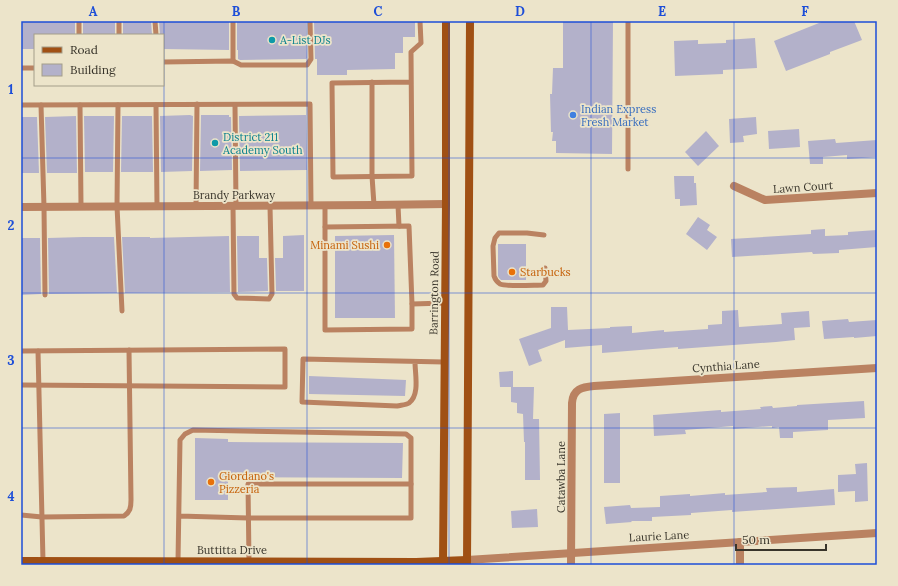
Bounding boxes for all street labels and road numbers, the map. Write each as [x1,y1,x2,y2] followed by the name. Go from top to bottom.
[772,178,834,196] street label: Lawn Court
[193,188,275,202] street label: Brandy Parkway
[426,251,442,335] street label: Barrington Road
[692,357,760,375] street label: Cynthia Lane
[554,441,568,513] street label: Catawba Lane
[628,527,690,545] street label: Laurie Lane
[197,543,267,557] street label: Buttitta Drive

